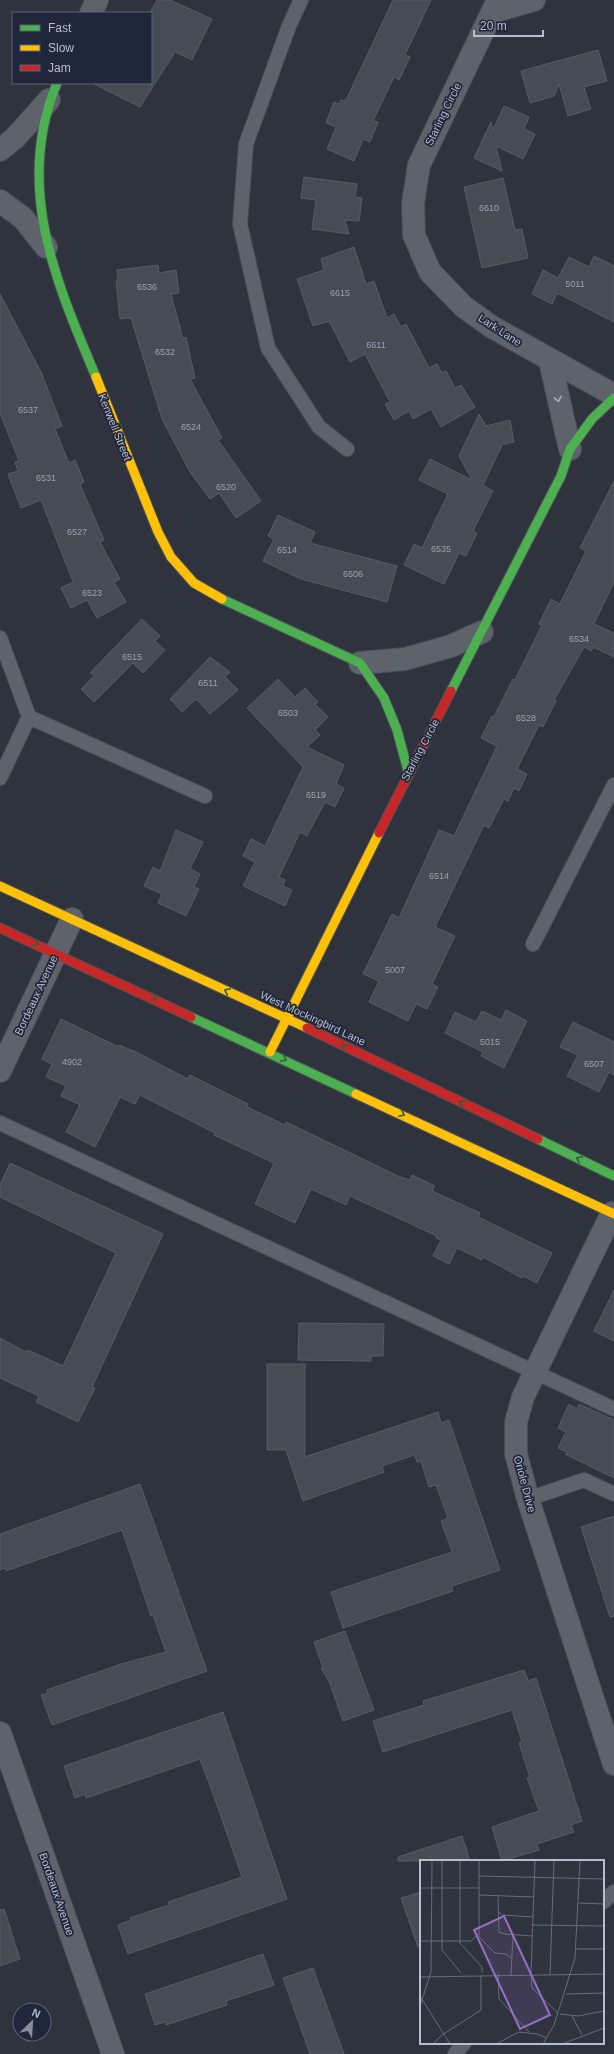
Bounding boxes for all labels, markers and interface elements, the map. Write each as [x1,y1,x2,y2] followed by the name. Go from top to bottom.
[12,12,152,84] legend
[474,12,543,38] scale bar
[480,19,507,33] text: 20 m
[48,21,72,35] text: Fast
[48,41,74,55] text: Slow
[48,61,71,75] text: Jam
[423,81,463,147] street label: Starling Circle
[479,203,499,213] house number: 6610
[565,279,585,289] house number: 5011
[137,282,157,292] house number: 6536
[330,288,350,298] house number: 6615
[476,312,524,348] street label: Lark Lane
[366,340,386,350] house number: 6611
[155,347,175,357] house number: 6532
[96,392,134,462] street label: Kenwell Street
[553,396,561,402] one-way arrow
[18,405,38,415] house number: 6537
[181,422,201,432] house number: 6524
[36,473,56,483] house number: 6531
[216,482,236,492] house number: 6520
[67,527,87,537] house number: 6527
[431,544,451,554] house number: 6535
[277,545,297,555] house number: 6514
[343,569,363,579] house number: 6506
[82,588,102,598] house number: 6523
[569,634,589,644] house number: 6534
[122,652,142,662] house number: 6515
[198,678,218,688] house number: 6511
[278,708,298,718] house number: 6503
[516,713,536,723] house number: 6528
[399,717,441,783] street label: Starling Circle
[306,790,326,800] house number: 6519
[429,871,449,881] house number: 6514
[32,939,39,947] one-way arrow
[12,953,60,1037] street label: Bordeaux Avenue
[385,965,405,975] house number: 5007
[223,988,231,996] one-way arrow
[258,988,368,1048] street label: West Mockingbird Lane
[149,993,157,1001] one-way arrow
[480,1037,500,1047] house number: 5015
[341,1044,349,1052] one-way arrow
[280,1054,287,1062] one-way arrow
[62,1057,82,1067] house number: 4902
[584,1059,604,1069] house number: 6507
[458,1100,466,1108] one-way arrow
[397,1109,405,1117] one-way arrow
[576,1156,583,1164] one-way arrow
[512,1454,538,1514] street label: Oriole Drive
[37,1851,77,1937] street label: Bordeaux Avenue
[420,1860,604,2044] inset map
[12,2002,52,2042] north arrow
[30,2006,42,2020] text: N

